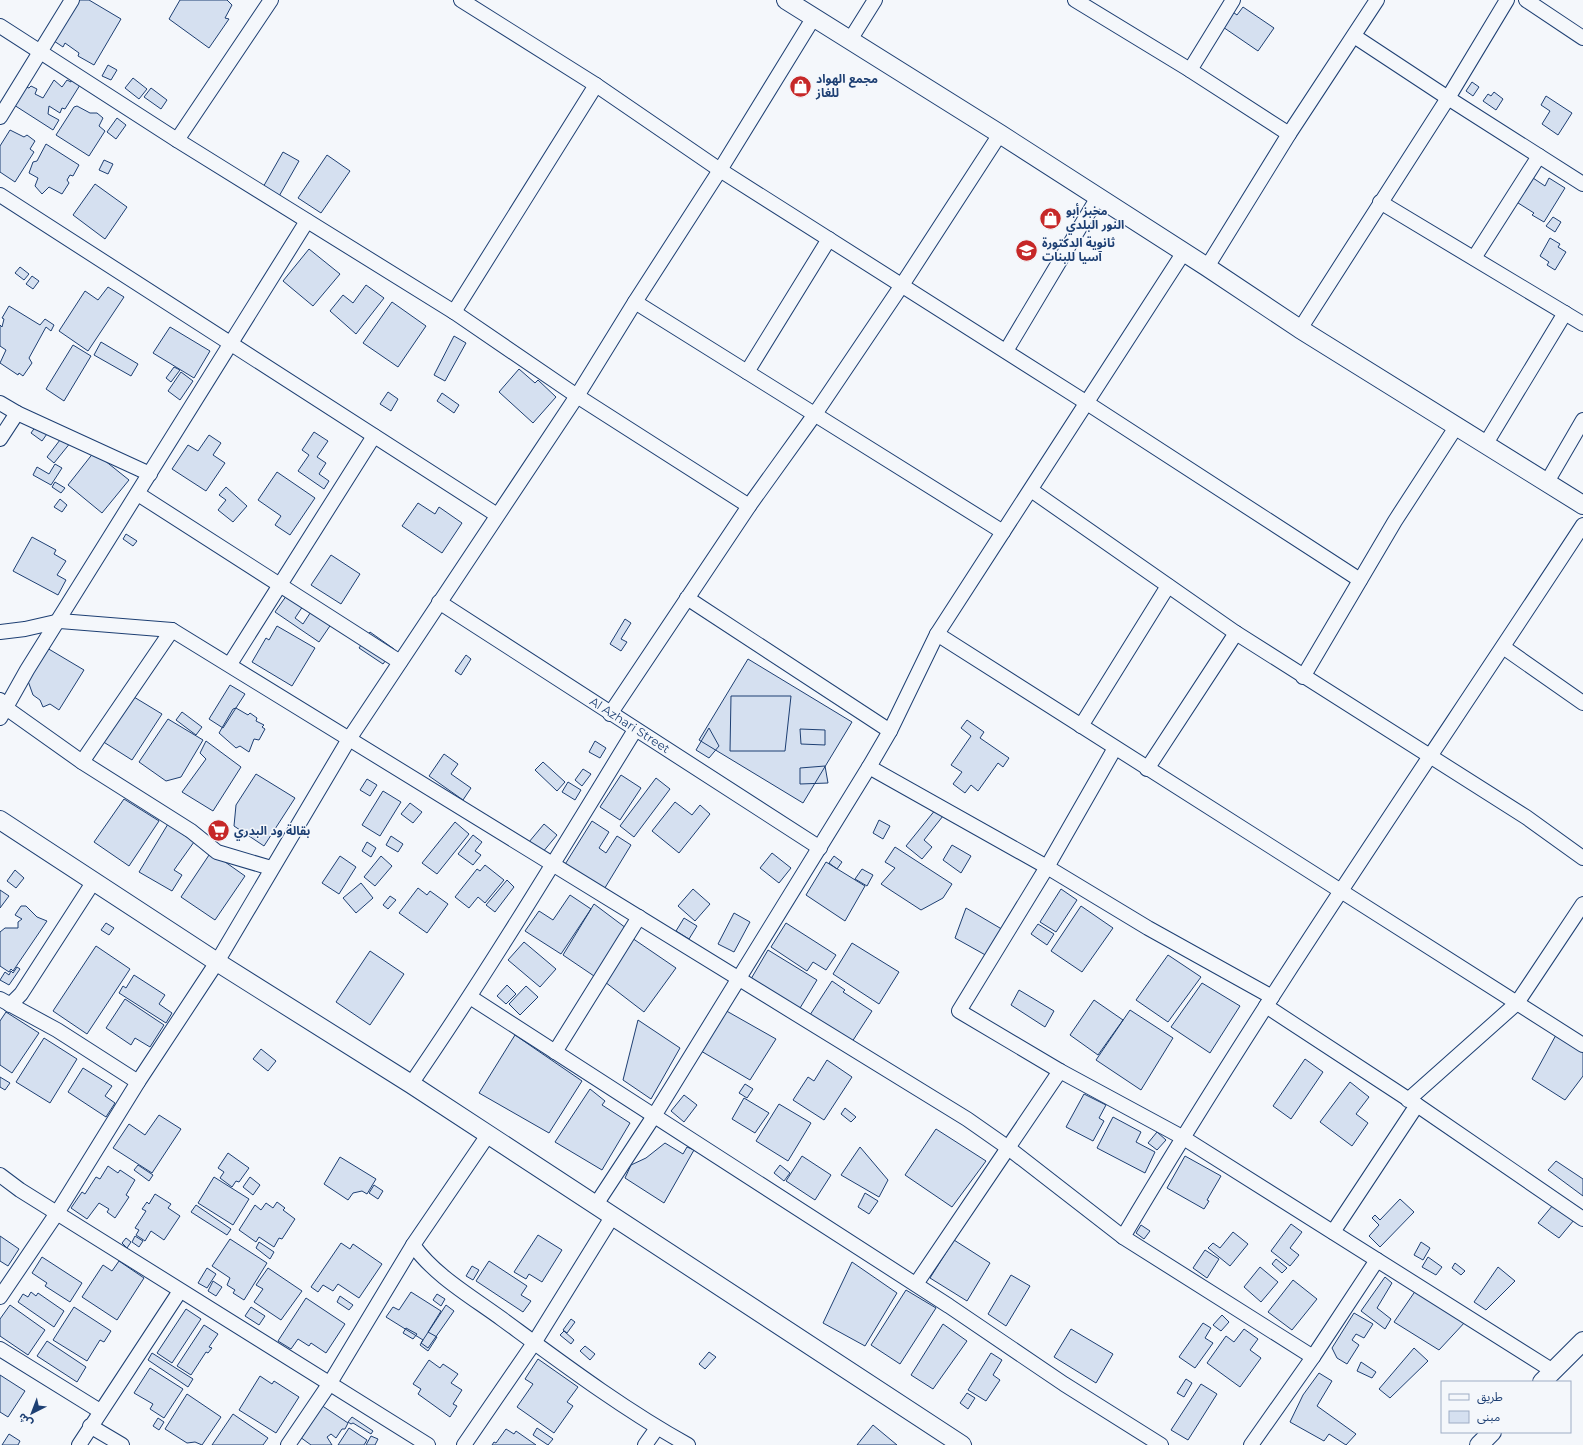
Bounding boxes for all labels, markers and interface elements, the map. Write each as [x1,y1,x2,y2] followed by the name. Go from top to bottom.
[815,71,878,100] place label: مجمع الهواد للغاز
[788,73,814,99] shop icon: مجمع الهواد للغاز
[1066,203,1124,235] place label: مخبز أبو النور البلدي
[1038,205,1064,231] shop icon: مخبز أبو النور البلدي
[1042,235,1115,264] place label: ثانوية الدكتورة آسيا للبنات
[1013,237,1039,263] school or university icon: ثانوية الدكتورة آسيا للبنات
[587,693,673,756] street label: Al Azhari Street
[205,818,231,844] supermarket icon: بقالة ود البدري
[234,823,310,841] place label: بقالة ود البدري
[1441,1381,1571,1433] legend
[1477,1389,1503,1405] text: طريق
[12,1393,52,1433] north arrow
[1477,1409,1500,1424] text: مبنى
[15,1410,36,1431] text: ش

